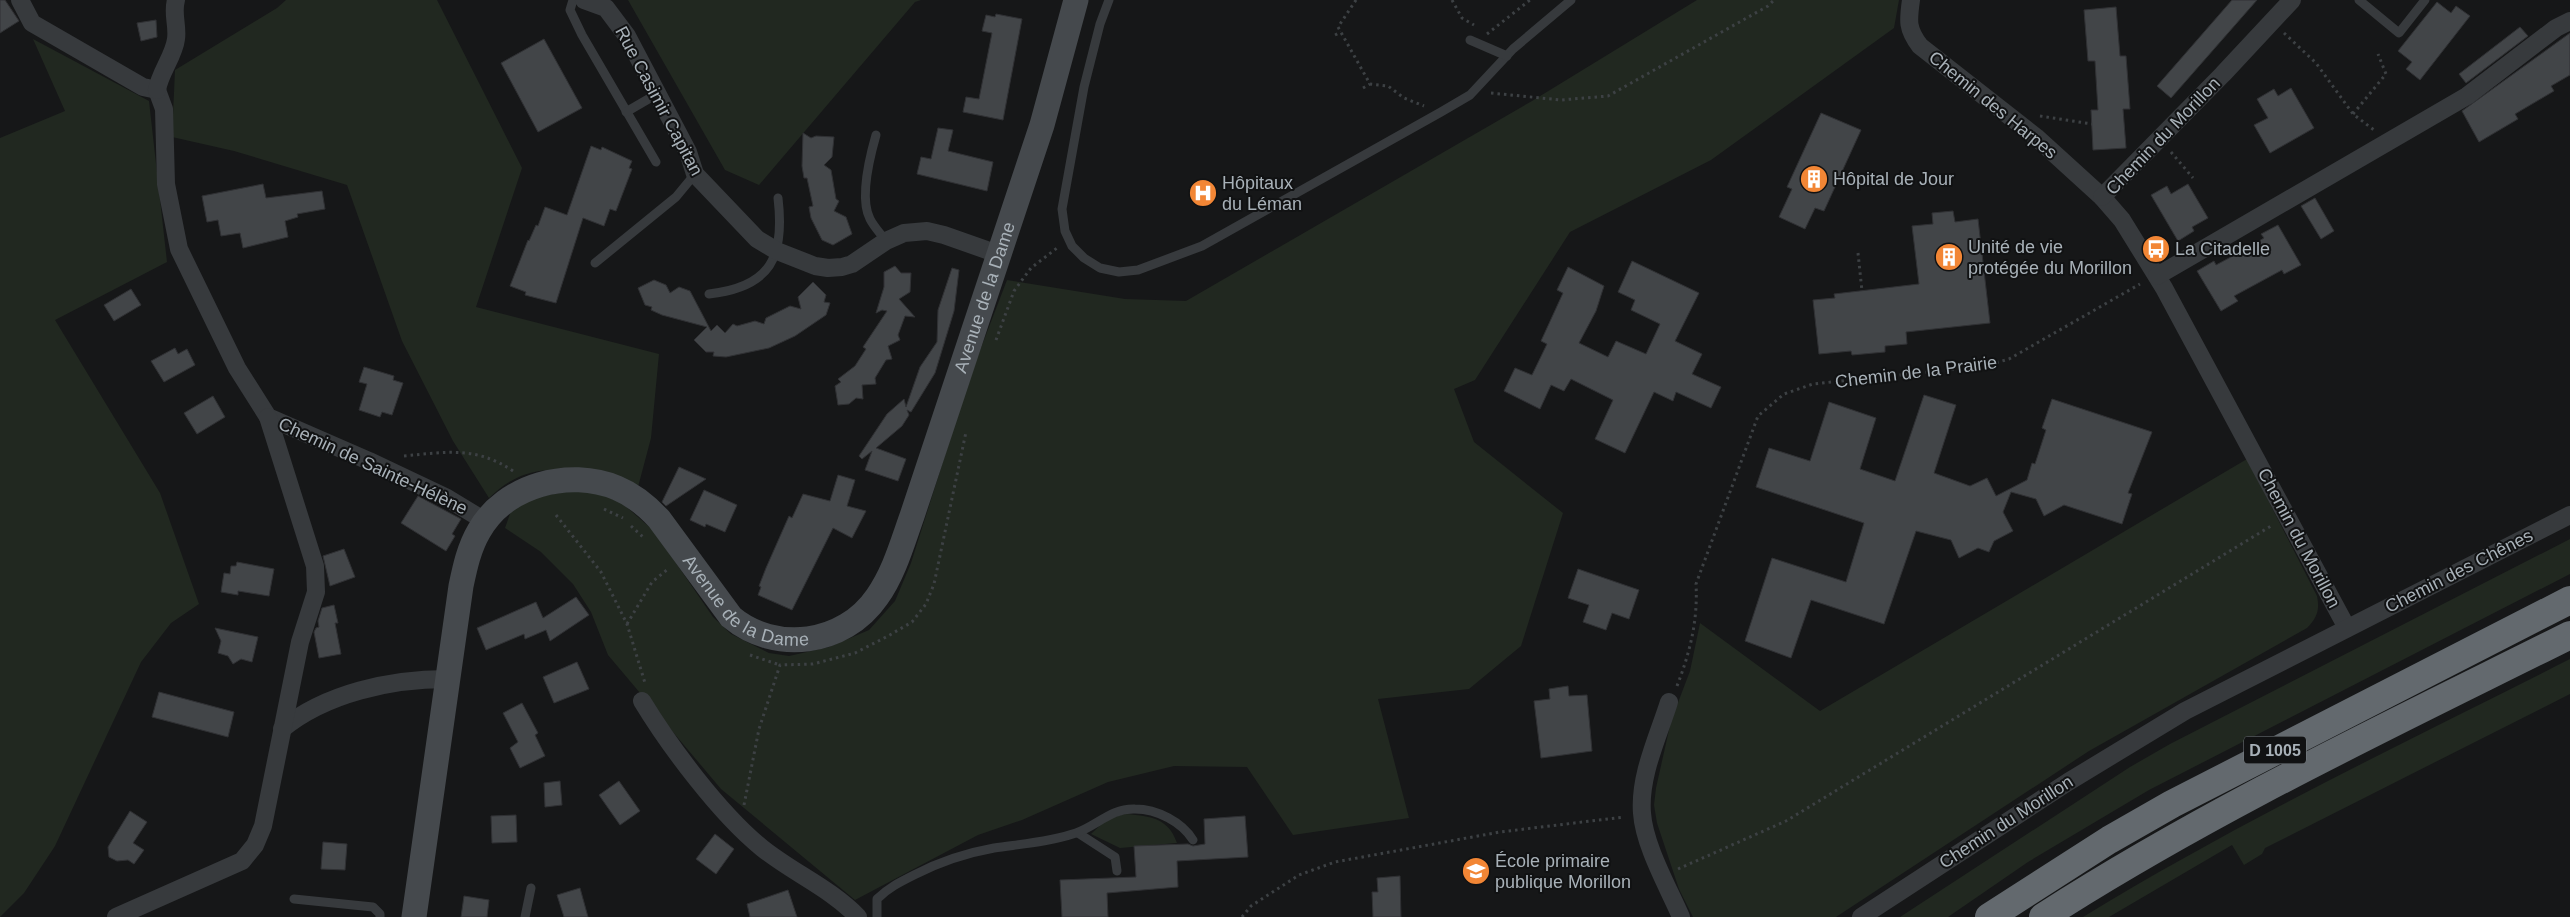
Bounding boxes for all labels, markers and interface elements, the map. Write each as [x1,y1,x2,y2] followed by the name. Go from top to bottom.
[611,23,707,179] street label: Rue Casimir Capitan
[1925,47,2061,163] street label: Chemin des Harpes
[2102,73,2224,199] street label: Chemin du Morillon
[1799,164,1829,194] building icon: Hôpital de Jour
[1833,169,1954,189] place label: Hôpital de Jour
[1222,173,1302,214] place label: Hôpitaux du Léman
[1188,178,1218,208] hospital icon: Hôpitaux du Léman
[950,219,1019,375] street label: Avenue de la Dame
[2141,234,2171,264] bus stop icon: La Citadelle
[1968,237,2132,278] place label: Unité de vie protégée du Morillon
[2175,239,2270,259] place label: La Citadelle
[1934,242,1964,272] building icon: Unité de vie protégée du Morillon
[1834,352,1998,392] street label: Chemin de la Prairie
[275,413,471,519] street label: Chemin de Sainte-Hélène
[2254,465,2344,611] street label: Chemin du Morillon
[2382,525,2536,617] street label: Chemin des Chênes
[679,551,810,650] street label: Avenue de la Dame
[2244,736,2306,764] road number: D 1005
[1936,771,2076,873] street label: Chemin du Morillon
[1495,851,1631,892] place label: École primaire publique Morillon
[1461,856,1491,886] school or university icon: École primaire publique Morillon

